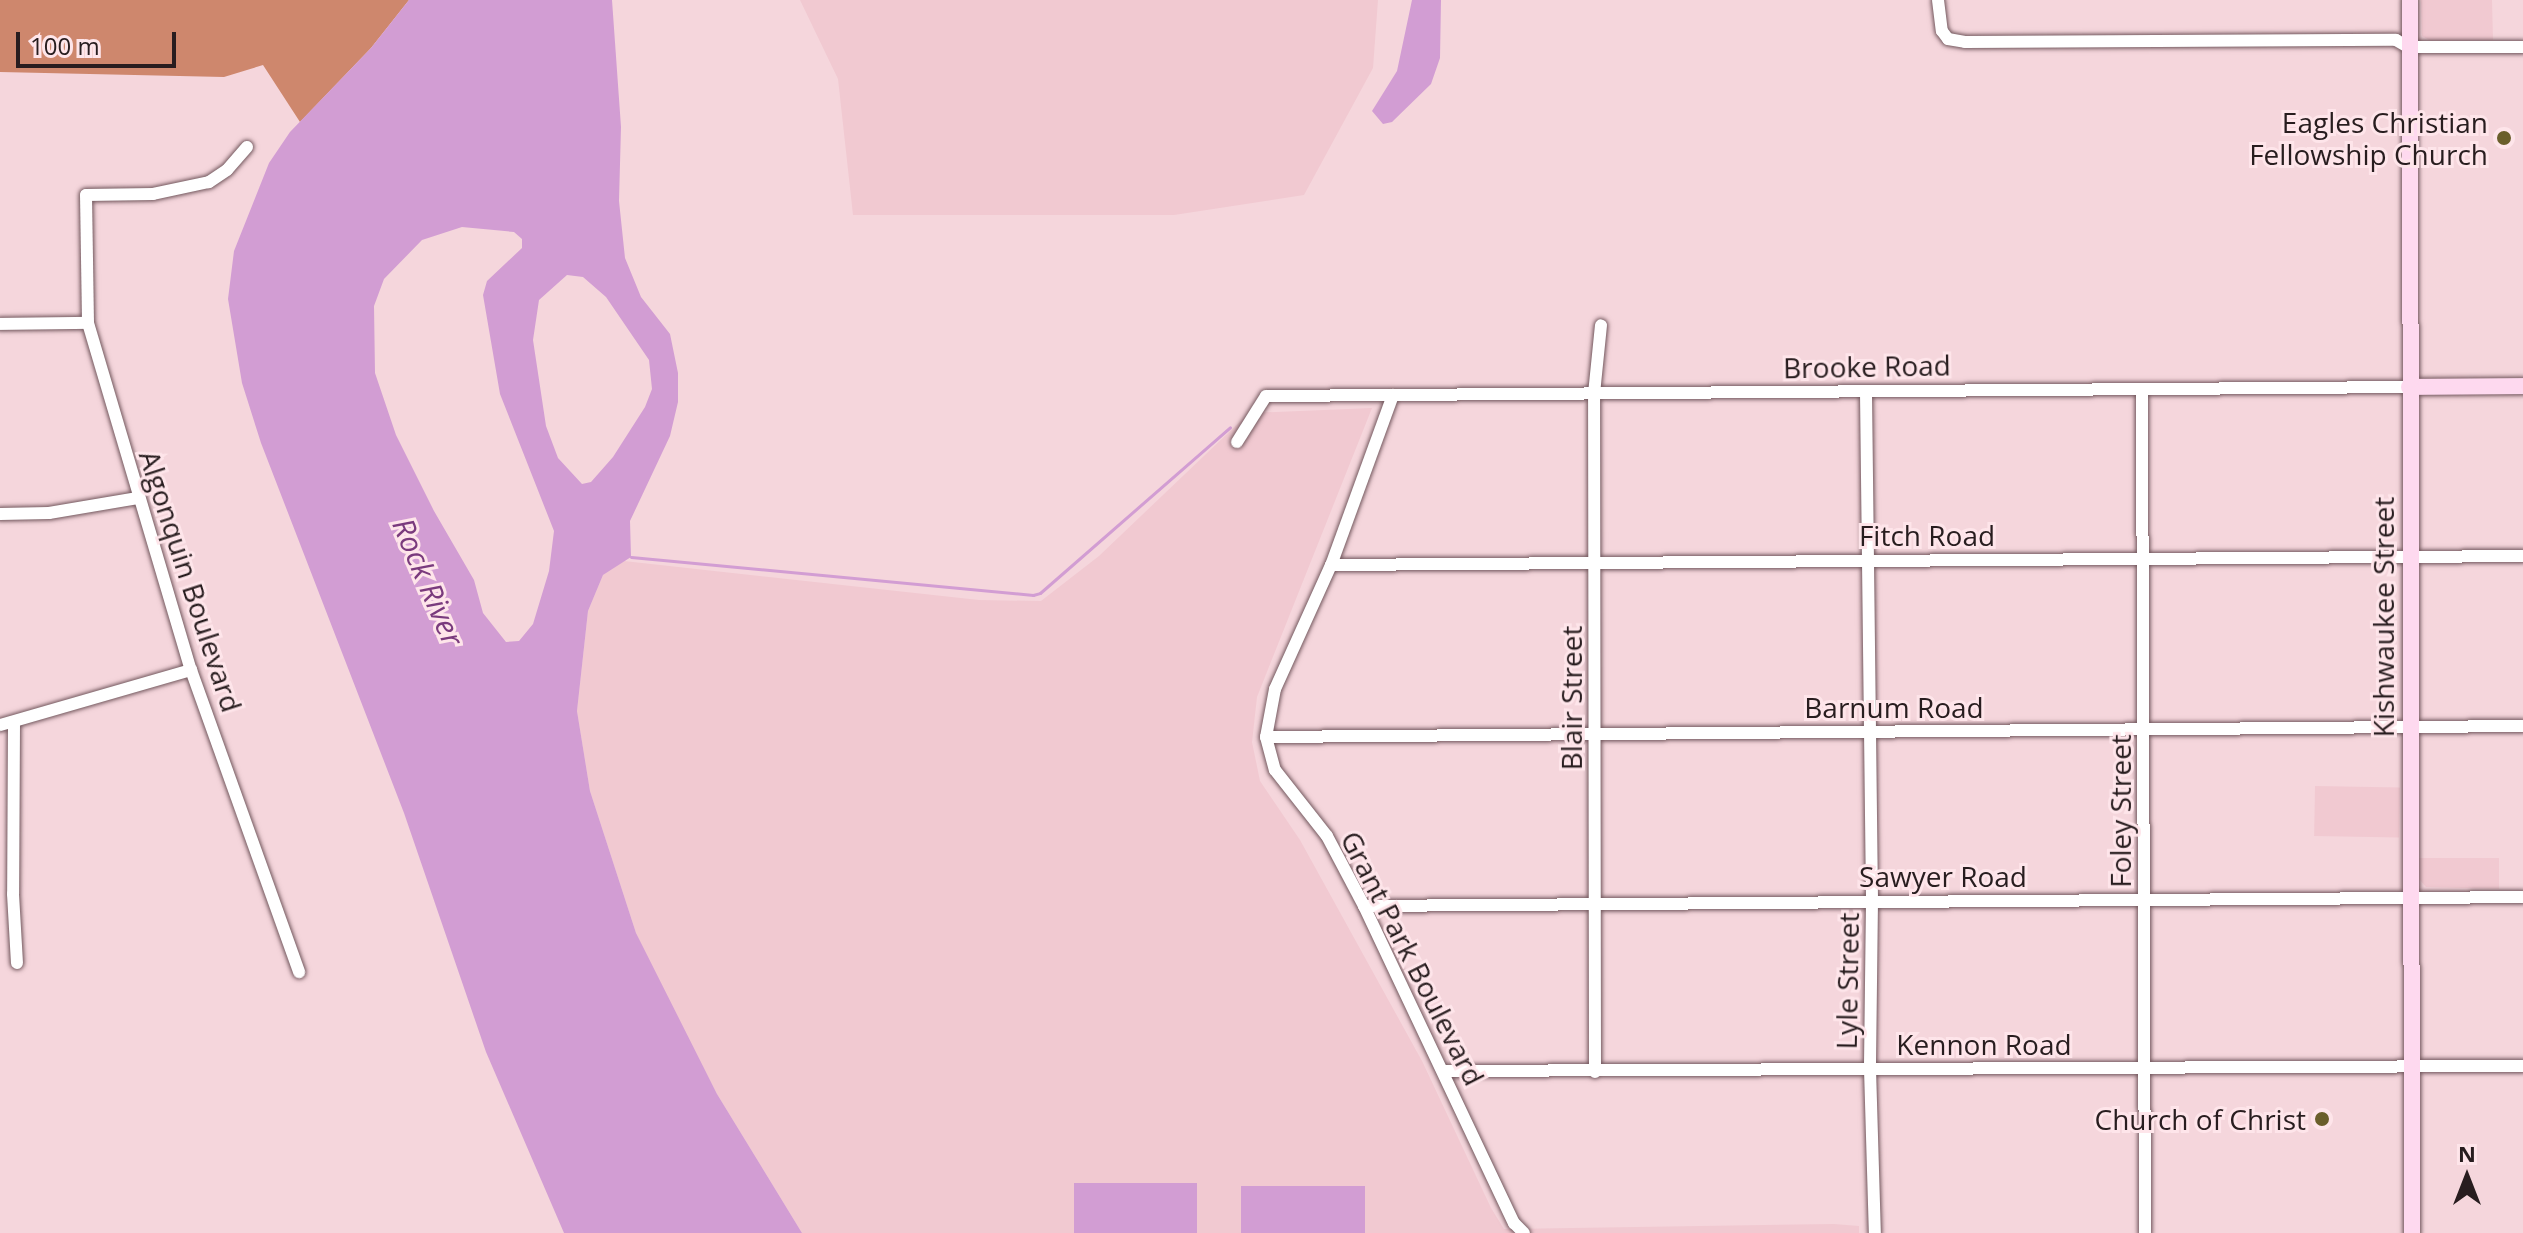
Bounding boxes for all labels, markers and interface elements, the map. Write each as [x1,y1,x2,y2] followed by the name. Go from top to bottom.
[20,16,180,66] scale bar
[30,29,100,62] text: 100 m
[2249,105,2488,171] place label: Eagles Christian Fellowship Church
[2495,129,2513,147] marker: Eagles Christian Fellowship Church
[1783,348,1951,384] street label: Brooke Road
[133,446,249,716] street label: Algonquin Boulevard
[2366,497,2400,737] street label: Kishwaukee Street
[385,513,471,651] water label: Rock River
[1859,518,1995,552] street label: Fitch Road
[1554,626,1588,770] street label: Blair Street
[1804,690,1984,724] street label: Barnum Road
[2103,734,2137,888] street label: Foley Street
[1334,825,1492,1091] street label: Grant Park Boulevard
[1859,859,2027,893] street label: Sawyer Road
[1829,912,1865,1050] street label: Lyle Street
[1896,1027,2072,1061] street label: Kennon Road
[2095,1102,2306,1136] place label: Church of Christ
[2313,1110,2331,1128] marker: Church of Christ
[2427,1137,2507,1217] north arrow
[2458,1138,2476,1168] text: N

